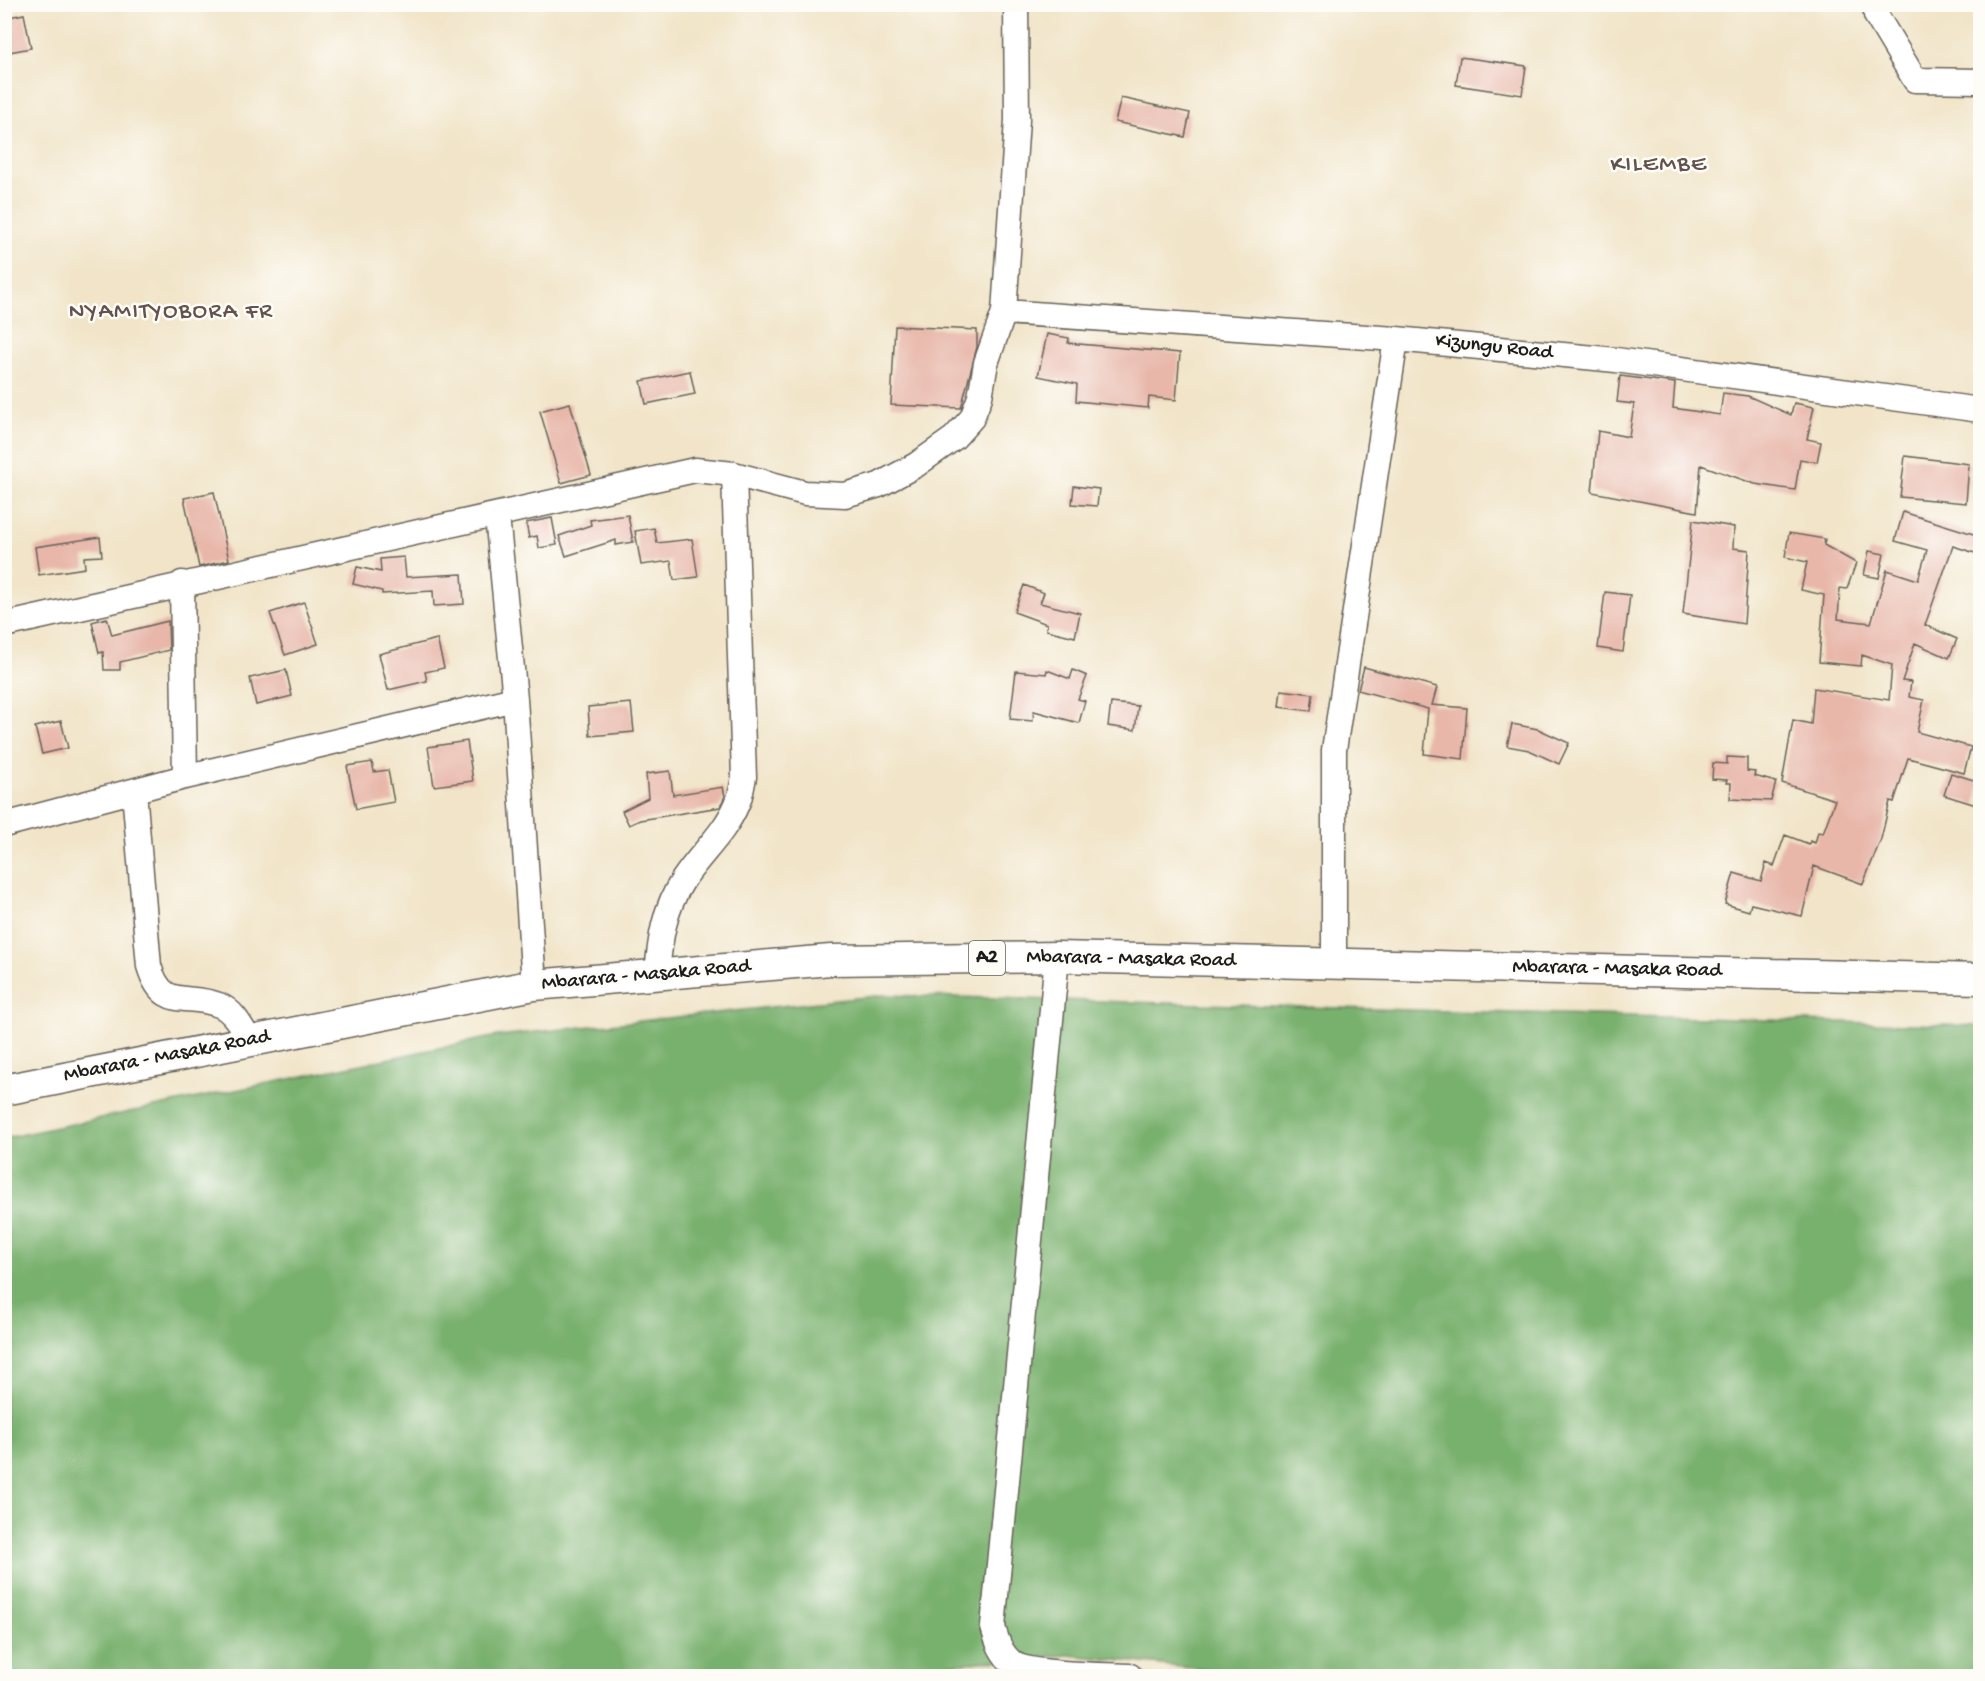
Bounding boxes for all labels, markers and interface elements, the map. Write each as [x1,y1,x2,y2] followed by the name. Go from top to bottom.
[1610,151,1708,180] district label: KILEMBE
[69,298,273,327] district label: NYAMITYOBORA FR
[1434,329,1556,367] street label: Kizungu Road
[969,941,1005,975] road number: A2
[1026,946,1238,974] street label: Mbarara - Masaka Road
[541,954,753,998] street label: Mbarara - Masaka Road
[1512,956,1724,984] street label: Mbarara - Masaka Road
[62,1024,274,1089] street label: Mbarara - Masaka Road

